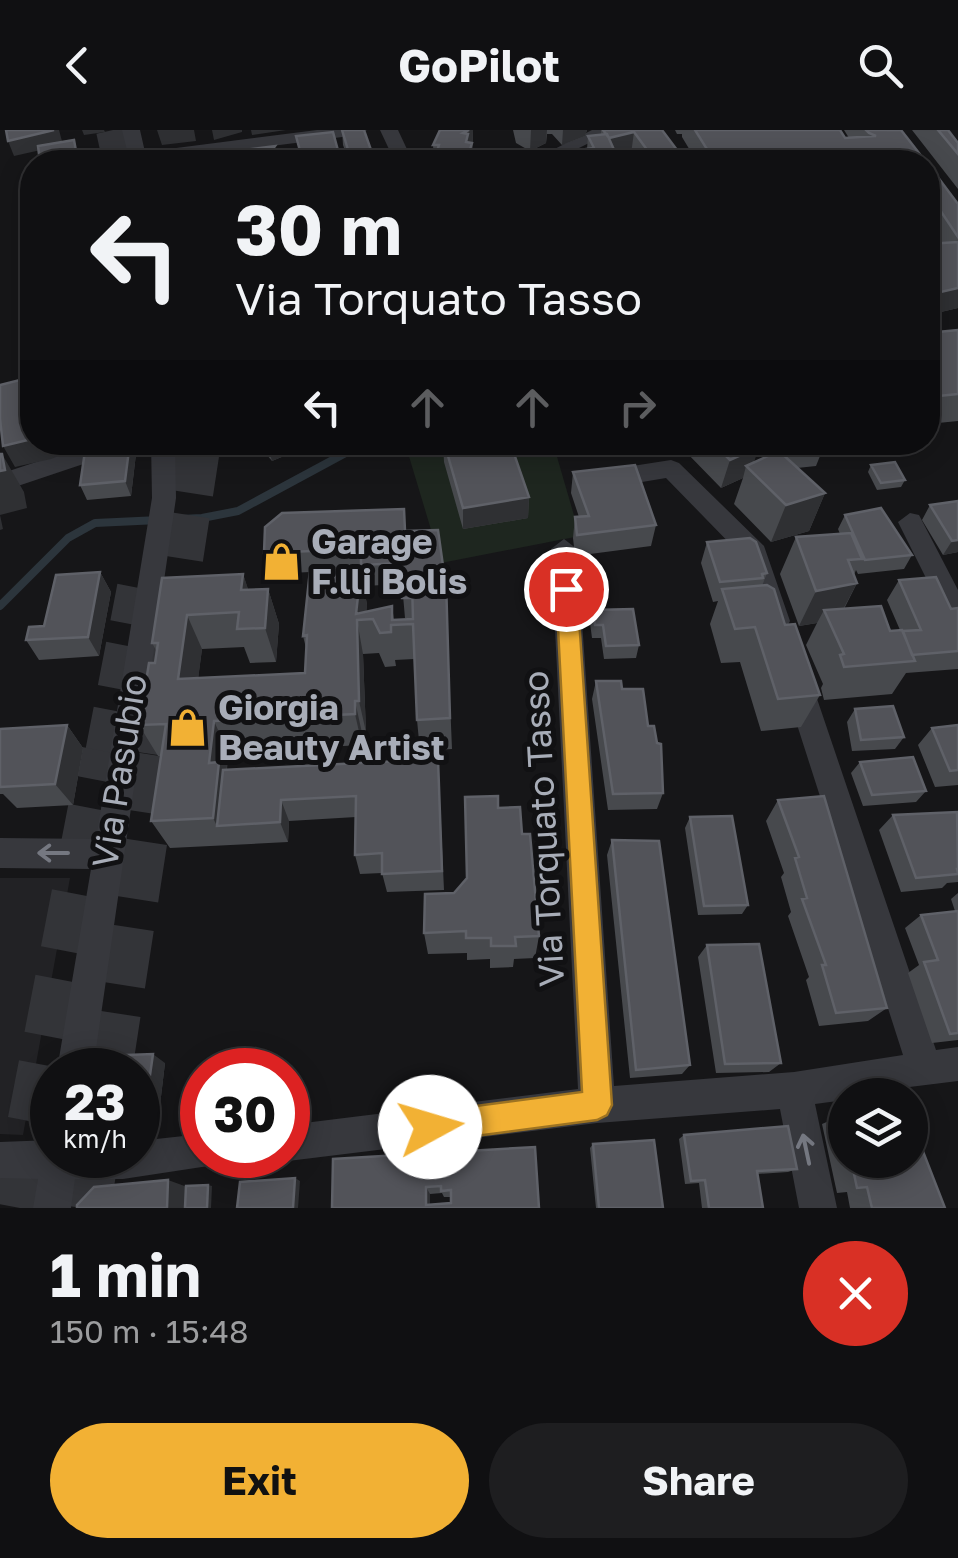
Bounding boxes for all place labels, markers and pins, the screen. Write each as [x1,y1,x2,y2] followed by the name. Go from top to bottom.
[311,520,467,602] place label: Garage F.lli Bolis
[260,540,302,582] shop icon: Garage F.lli Bolis
[524,547,609,632] pin
[218,686,445,768] place label: Giorgia Beauty Artist
[167,706,209,748] shop icon: Giorgia Beauty Artist

